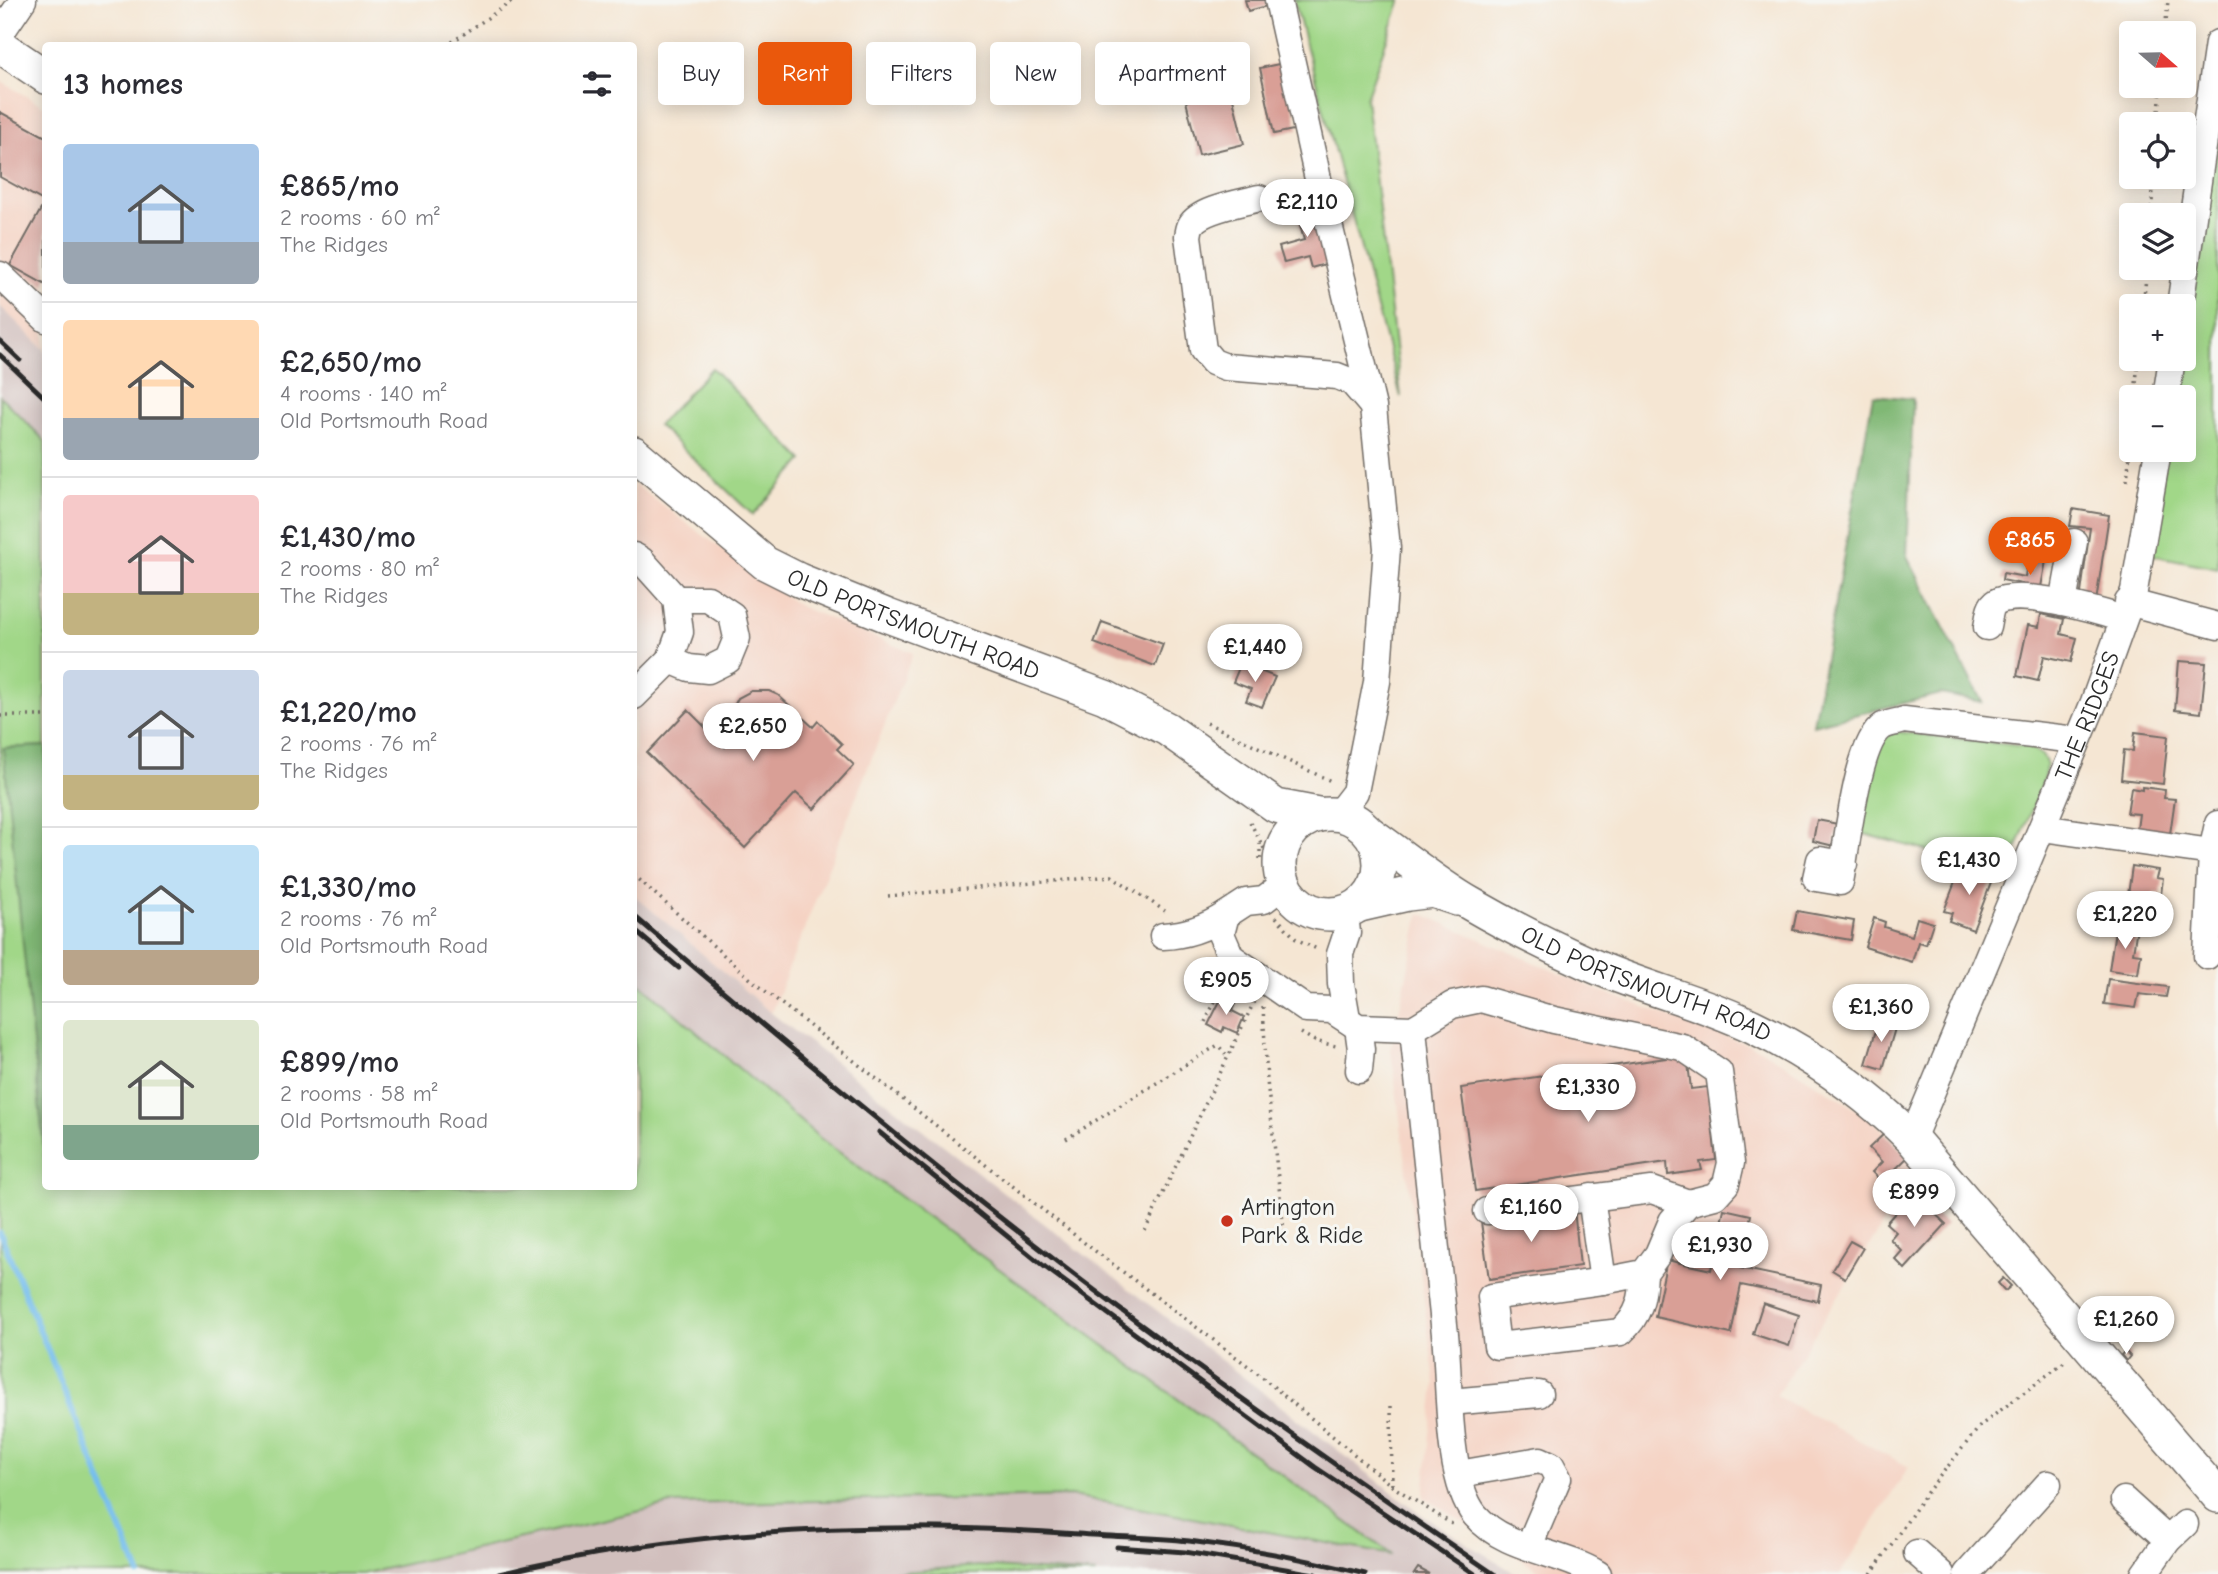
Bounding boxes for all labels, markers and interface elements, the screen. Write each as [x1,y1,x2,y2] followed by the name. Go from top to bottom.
[2119,21,2196,98] north arrow
[2119,21,2196,462] map controls
[658,42,744,105] chip: Buy
[758,42,852,105] chip: Rent
[866,42,976,105] chip: Filters
[990,42,1081,105] chip: New
[1095,42,1250,105] chip: Apartment
[578,65,616,103] icon: filters
[63,67,183,102] text: 13 homes
[2119,112,2196,189] button: locate
[280,169,399,204] text: £865/mo
[119,172,203,256] icon: home
[1250,180,1364,239] pin: £2,110
[1276,188,1338,215] text: £2,110
[2119,203,2196,280] button: layers
[280,204,440,231] text: 2 rooms · 60 m²
[280,231,388,258] text: The Ridges
[2119,294,2196,371] button: +
[280,345,422,380] text: £2,650/mo
[119,348,203,432] icon: home
[280,380,447,407] text: 4 rooms · 140 m²
[2119,385,2196,462] button: −
[280,407,488,434] text: Old Portsmouth Road
[1989,518,2071,577] pin: £865
[280,520,416,555] text: £1,430/mo
[119,523,203,607] icon: home
[2004,526,2056,553] text: £865
[280,555,439,582] text: 2 rooms · 80 m²
[783,562,1044,685] street label: OLD PORTSMOUTH ROAD
[280,582,388,609] text: The Ridges
[1198,624,1312,684] pin: £1,440
[1223,633,1287,660] text: £1,440
[2049,648,2125,784] street label: THE RIDGES
[280,695,417,730] text: £1,220/mo
[119,698,203,782] icon: home
[696,704,810,763] pin: £2,650
[719,712,787,739] text: £2,650
[280,730,436,757] text: 2 rooms · 76 m²
[280,757,388,784] text: The Ridges
[1912,838,2026,897] pin: £1,430
[1937,846,2001,873] text: £1,430
[280,870,417,905] text: £1,330/mo
[119,873,203,957] icon: home
[2068,892,2182,951] pin: £1,220
[2093,900,2157,927] text: £1,220
[280,905,436,932] text: 2 rooms · 76 m²
[1516,920,1776,1048] street label: OLD PORTSMOUTH ROAD
[280,932,488,959] text: Old Portsmouth Road
[1185,958,1267,1017] pin: £905
[1200,966,1252,993] text: £905
[1824,984,1938,1044] pin: £1,360
[1848,993,1914,1020] text: £1,360
[280,1045,399,1080] text: £899/mo
[119,1048,203,1132] icon: home
[1531,1064,1645,1124] pin: £1,330
[1556,1073,1620,1100] text: £1,330
[280,1080,438,1107] text: 2 rooms · 58 m²
[280,1107,488,1134] text: Old Portsmouth Road
[1873,1170,1955,1229] pin: £899
[1889,1178,1939,1205] text: £899
[1474,1184,1588,1244] pin: £1,160
[1241,1193,1363,1249] place label: Artington Park & Ride
[1500,1193,1562,1220] text: £1,160
[1219,1213,1235,1229] marker: Artington Park & Ride
[1663,1222,1777,1282] pin: £1,930
[1687,1231,1753,1258] text: £1,930
[2069,1296,2183,1356] pin: £1,260
[2093,1305,2159,1332] text: £1,260

